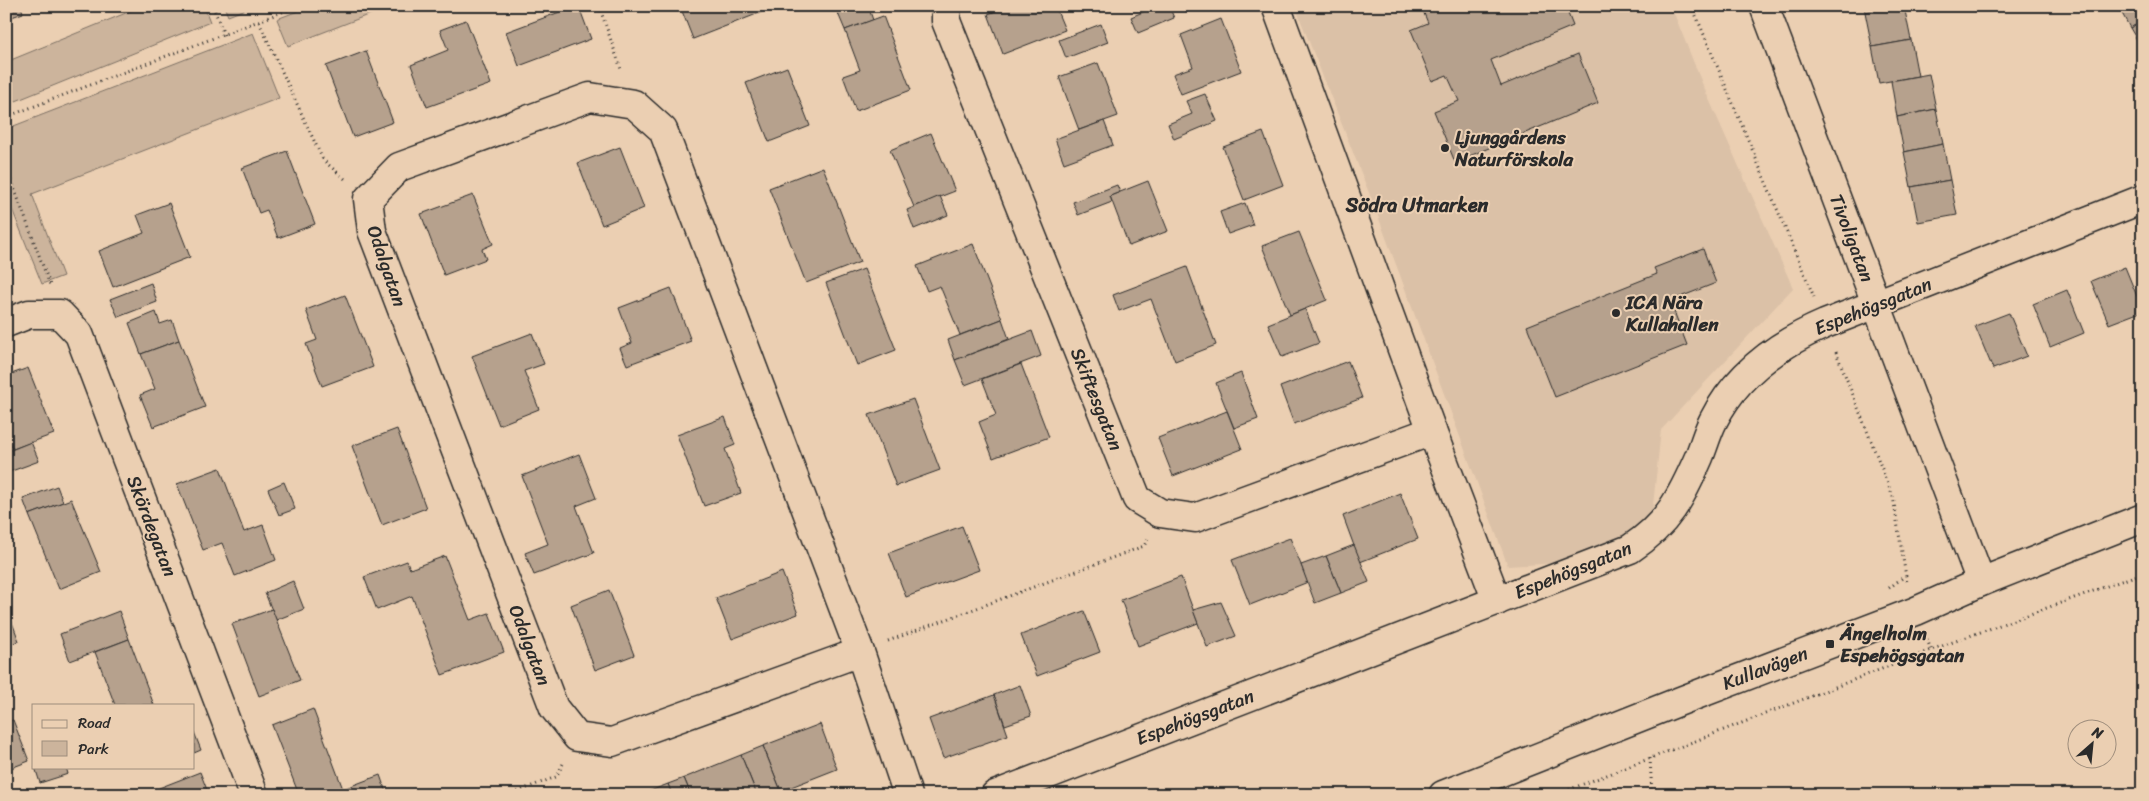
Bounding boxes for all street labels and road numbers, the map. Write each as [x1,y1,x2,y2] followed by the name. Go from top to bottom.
[1820,189,1884,287] street label: Tivoligatan
[358,221,416,311] street label: Odalgatan
[1809,267,1937,345] street label: Espehögsgatan
[1061,342,1133,456] street label: Skiftesgatan
[118,470,186,582] street label: Skördegatan
[1509,531,1637,609] street label: Espehögsgatan
[499,600,561,690] street label: Odalgatan
[1717,637,1813,699] street label: Kullavägen
[1131,679,1259,755] street label: Espehögsgatan

